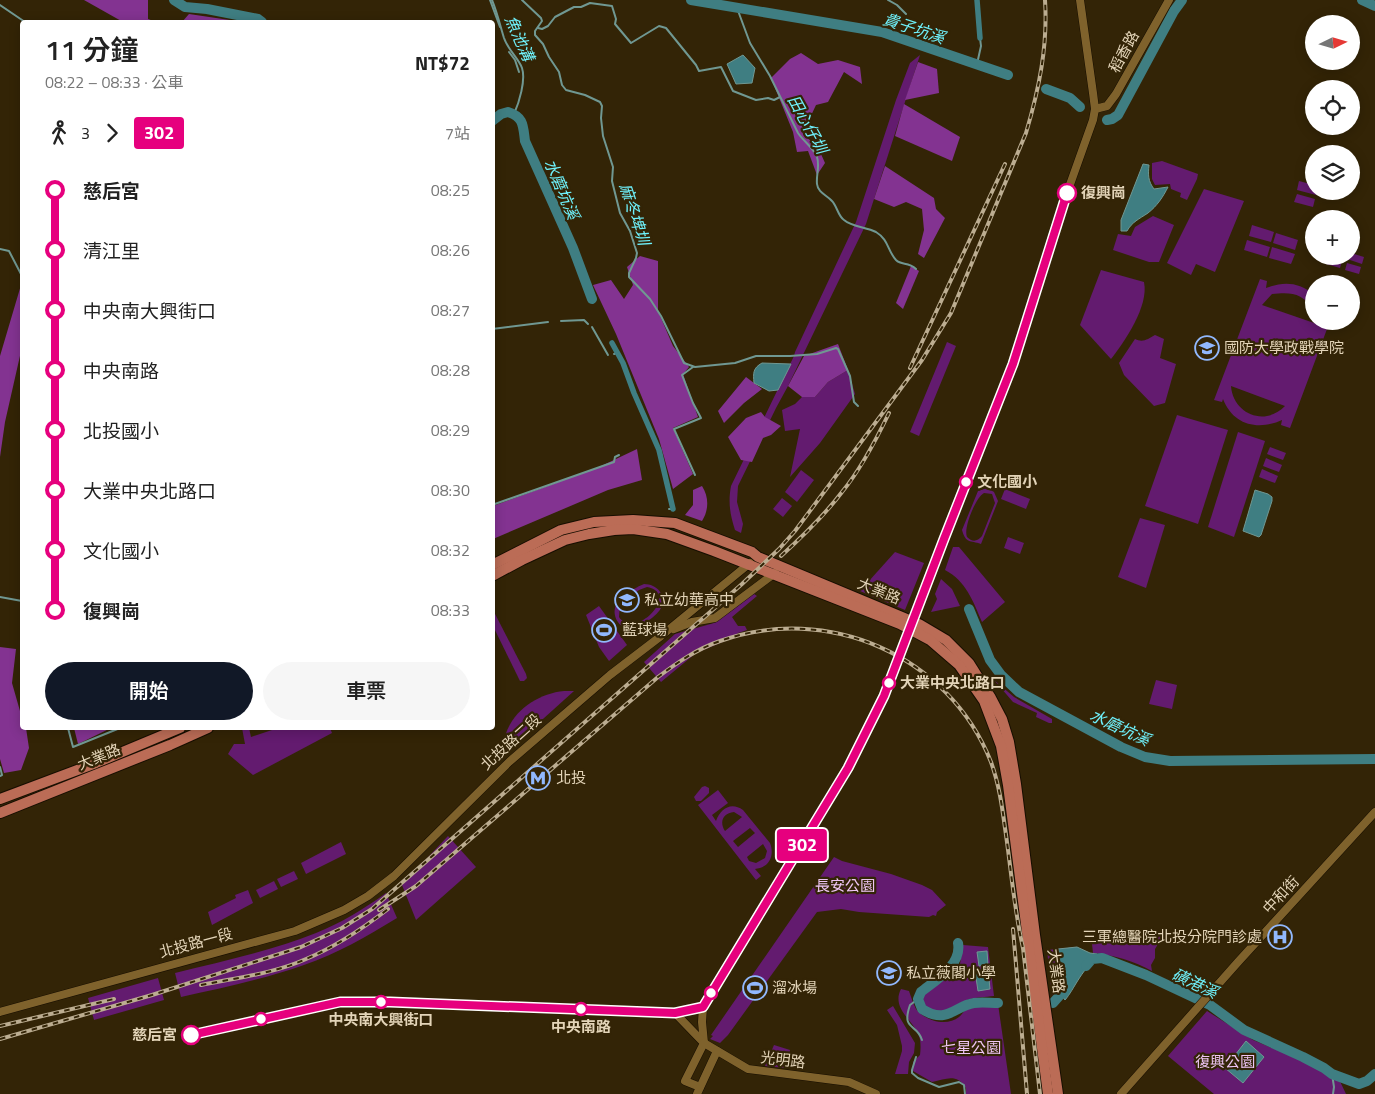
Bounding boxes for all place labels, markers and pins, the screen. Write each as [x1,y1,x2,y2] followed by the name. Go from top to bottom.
[1081,181,1126,204] place label: 復興崗
[1057,183,1077,203] marker: 復興崗
[1194,335,1220,361] school or university icon: 國防大學政戰學院
[1224,336,1344,359] place label: 國防大學政戰學院
[977,470,1038,493] place label: 文化國小
[959,475,973,489] marker: 文化國小
[614,587,640,613] school or university icon: 私立幼華高中
[644,588,734,611] place label: 私立幼華高中
[591,617,617,643] sports icon: 藍球場
[622,618,667,641] place label: 藍球場
[900,671,1005,694] place label: 大業中央北路口
[882,676,896,690] marker: 大業中央北路口
[525,765,551,791] metro station icon: 北投
[556,766,586,789] place label: 北投
[1267,924,1293,950] hospital icon: 三軍總醫院北投分院門診處
[1082,925,1262,948] place label: 三軍總醫院北投分院門診處
[876,960,902,986] school or university icon: 私立薇閣小學
[906,961,996,984] place label: 私立薇閣小學
[742,975,768,1001] sports icon: 溜冰場
[772,976,817,999] place label: 溜冰場
[704,986,718,1000] unlabelled marker
[374,995,388,1009] marker: 中央南大興街口
[574,1002,588,1016] marker: 中央南路
[328,1008,434,1031] place label: 中央南大興街口
[254,1012,268,1026] unlabelled marker
[551,1015,611,1038] place label: 中央南路
[132,1023,177,1046] place label: 慈后宮
[181,1025,201,1045] marker: 慈后宮

